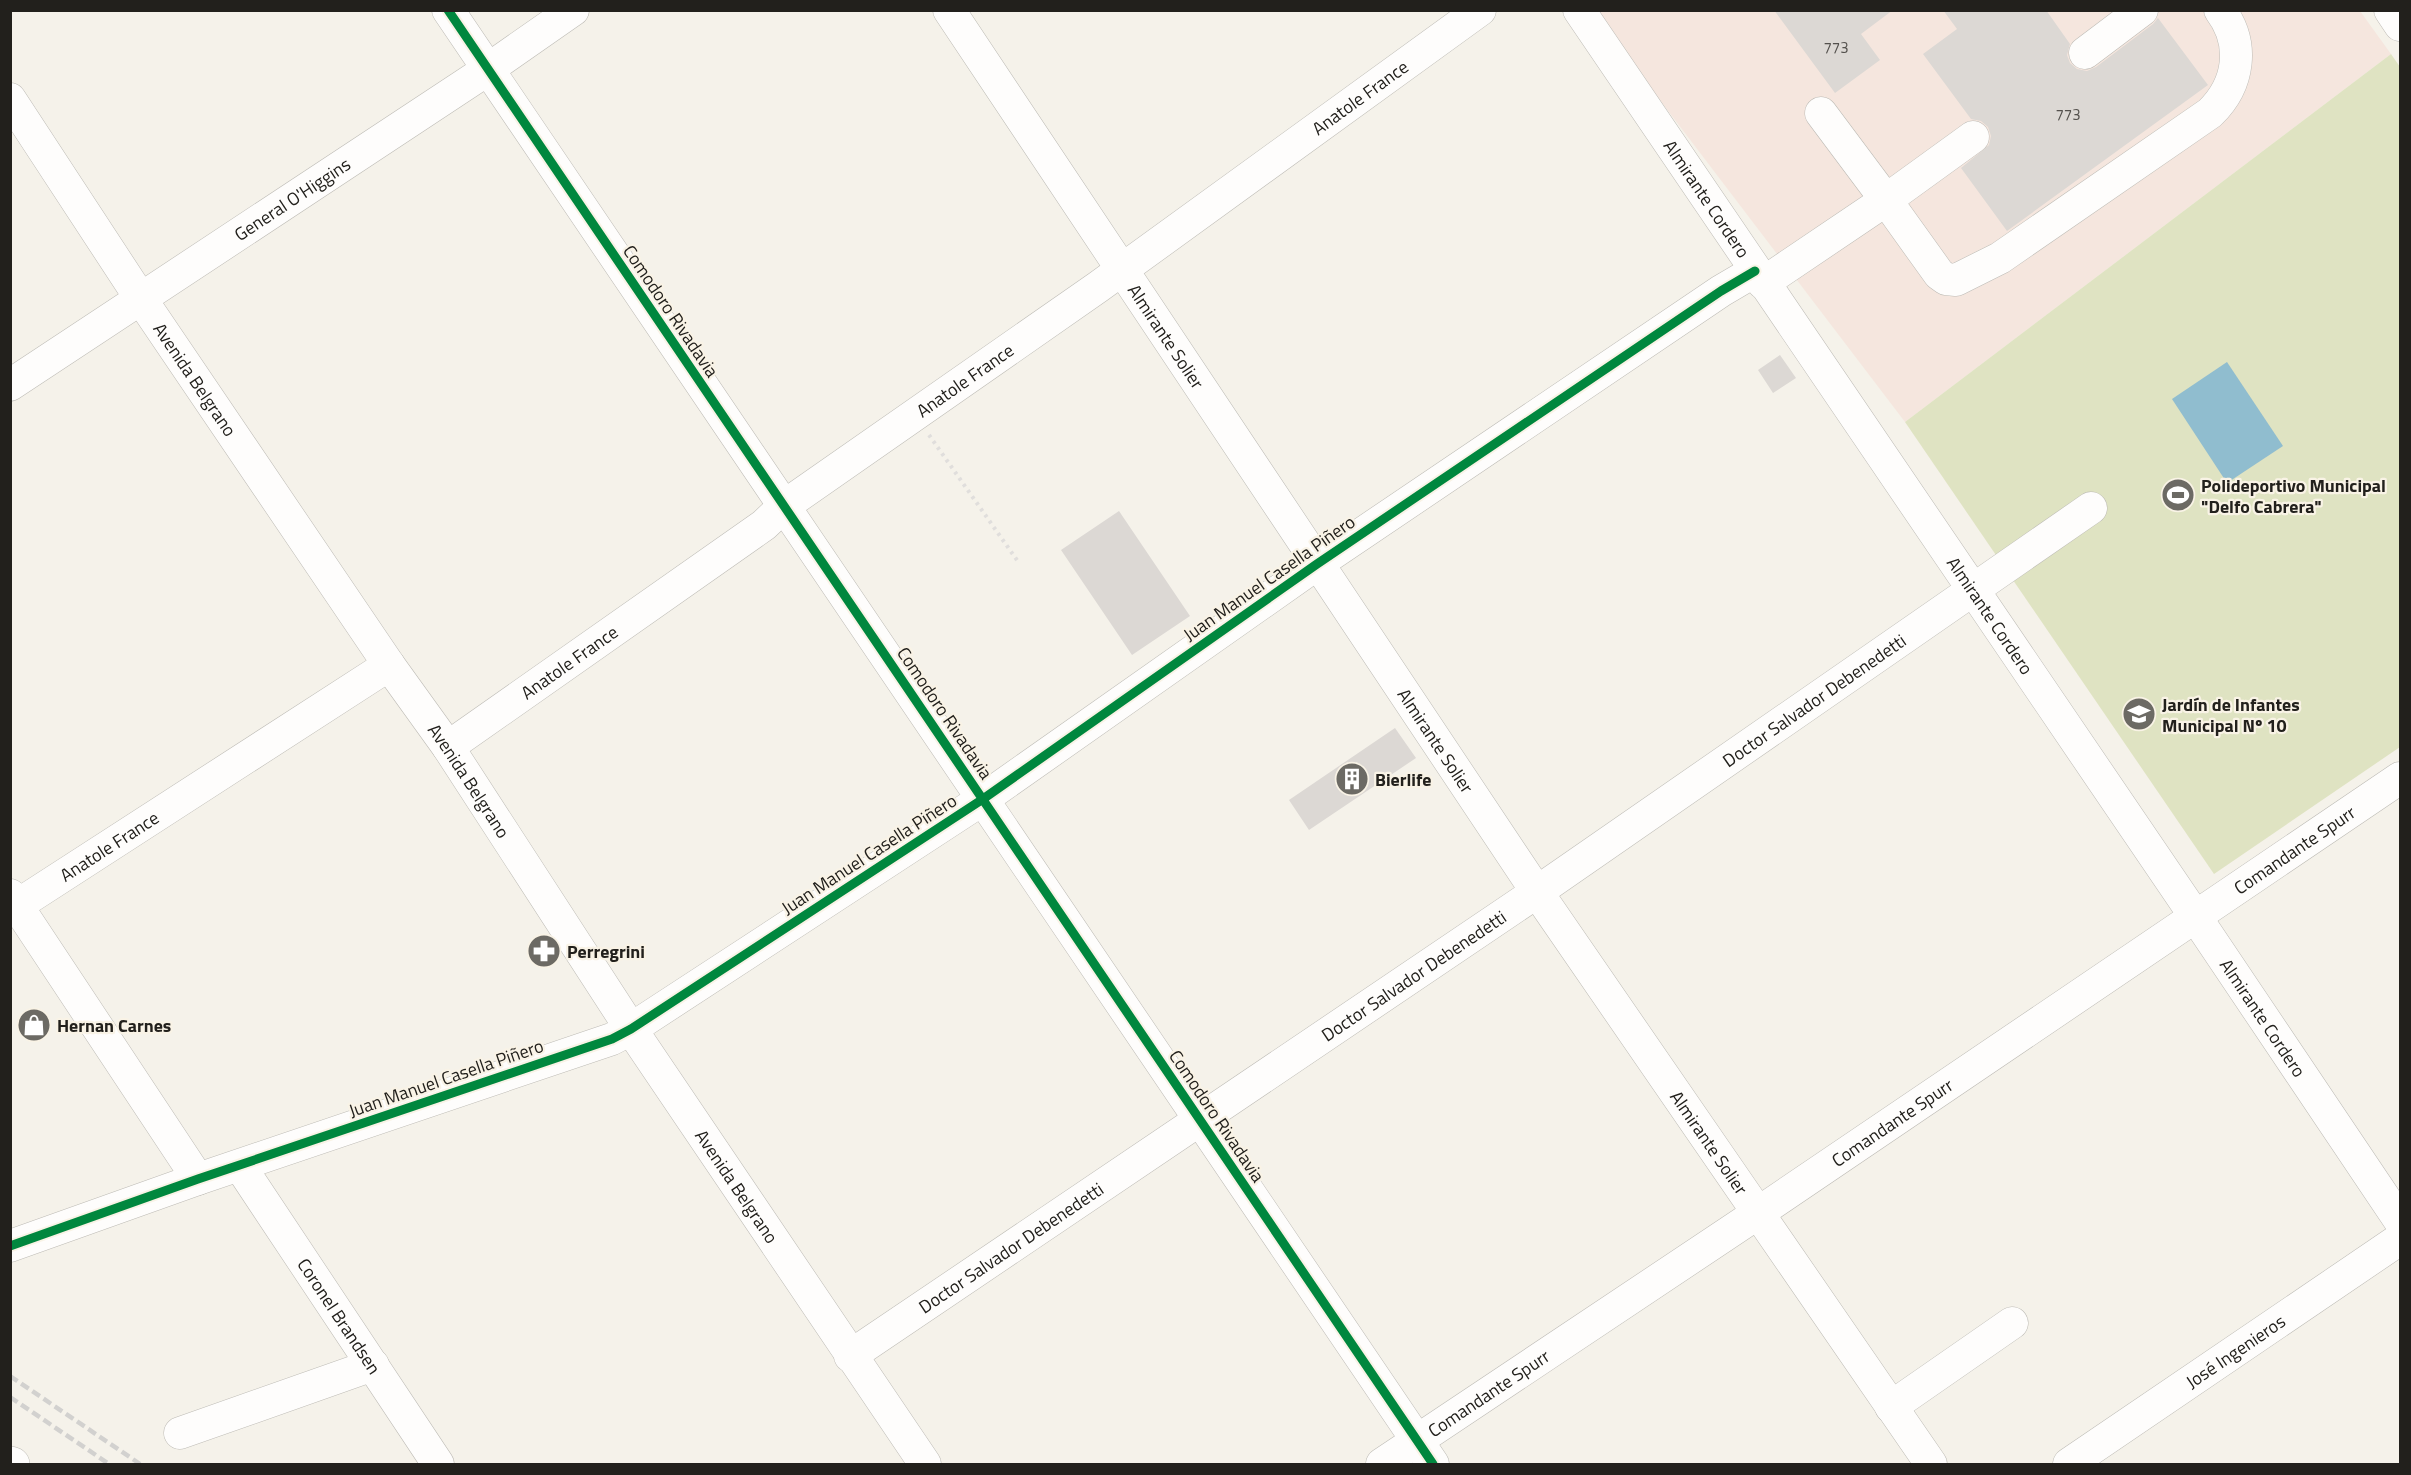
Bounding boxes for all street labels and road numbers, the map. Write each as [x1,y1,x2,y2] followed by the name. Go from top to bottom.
[1306,53,1414,141] street label: Anatole France
[1657,134,1757,263] street label: Almirante Cordero
[228,150,356,247] street label: General O'Higgins
[617,239,725,383] street label: Comodoro Rivadavia
[1122,278,1211,394] street label: Almirante Solier
[147,317,244,442] street label: Avenida Belgrano
[910,337,1019,424] street label: Anatole France
[1178,508,1360,648] street label: Juan Manuel Casella Piñero
[1941,551,2040,680] street label: Almirante Cordero
[515,618,623,706] street label: Anatole France
[1717,627,1911,773] street label: Doctor Salvador Debenedetti
[891,641,999,785] street label: Comodoro Rivadavia
[1391,683,1481,798] street label: Almirante Solier
[422,718,517,843] street label: Avenida Belgrano
[776,787,962,921] street label: Juan Manuel Casella Piñero
[2228,799,2361,901] street label: Comandante Spurr
[54,804,164,888] street label: Anatole France
[1316,903,1511,1048] street label: Doctor Salvador Debenedetti
[2214,953,2313,1082] street label: Almirante Cordero
[345,1032,547,1124] street label: Juan Manuel Casella Piñero
[1163,1044,1271,1188] street label: Comodoro Rivadavia
[1826,1071,1958,1173] street label: Comandante Spurr
[1664,1085,1755,1200] street label: Almirante Solier
[689,1124,785,1248] street label: Avenida Belgrano
[913,1175,1109,1320] street label: Doctor Salvador Debenedetti
[291,1253,388,1379] street label: Coronel Brandsen
[2180,1307,2290,1395] street label: José Ingenieros
[1422,1342,1555,1444] street label: Comandante Spurr

